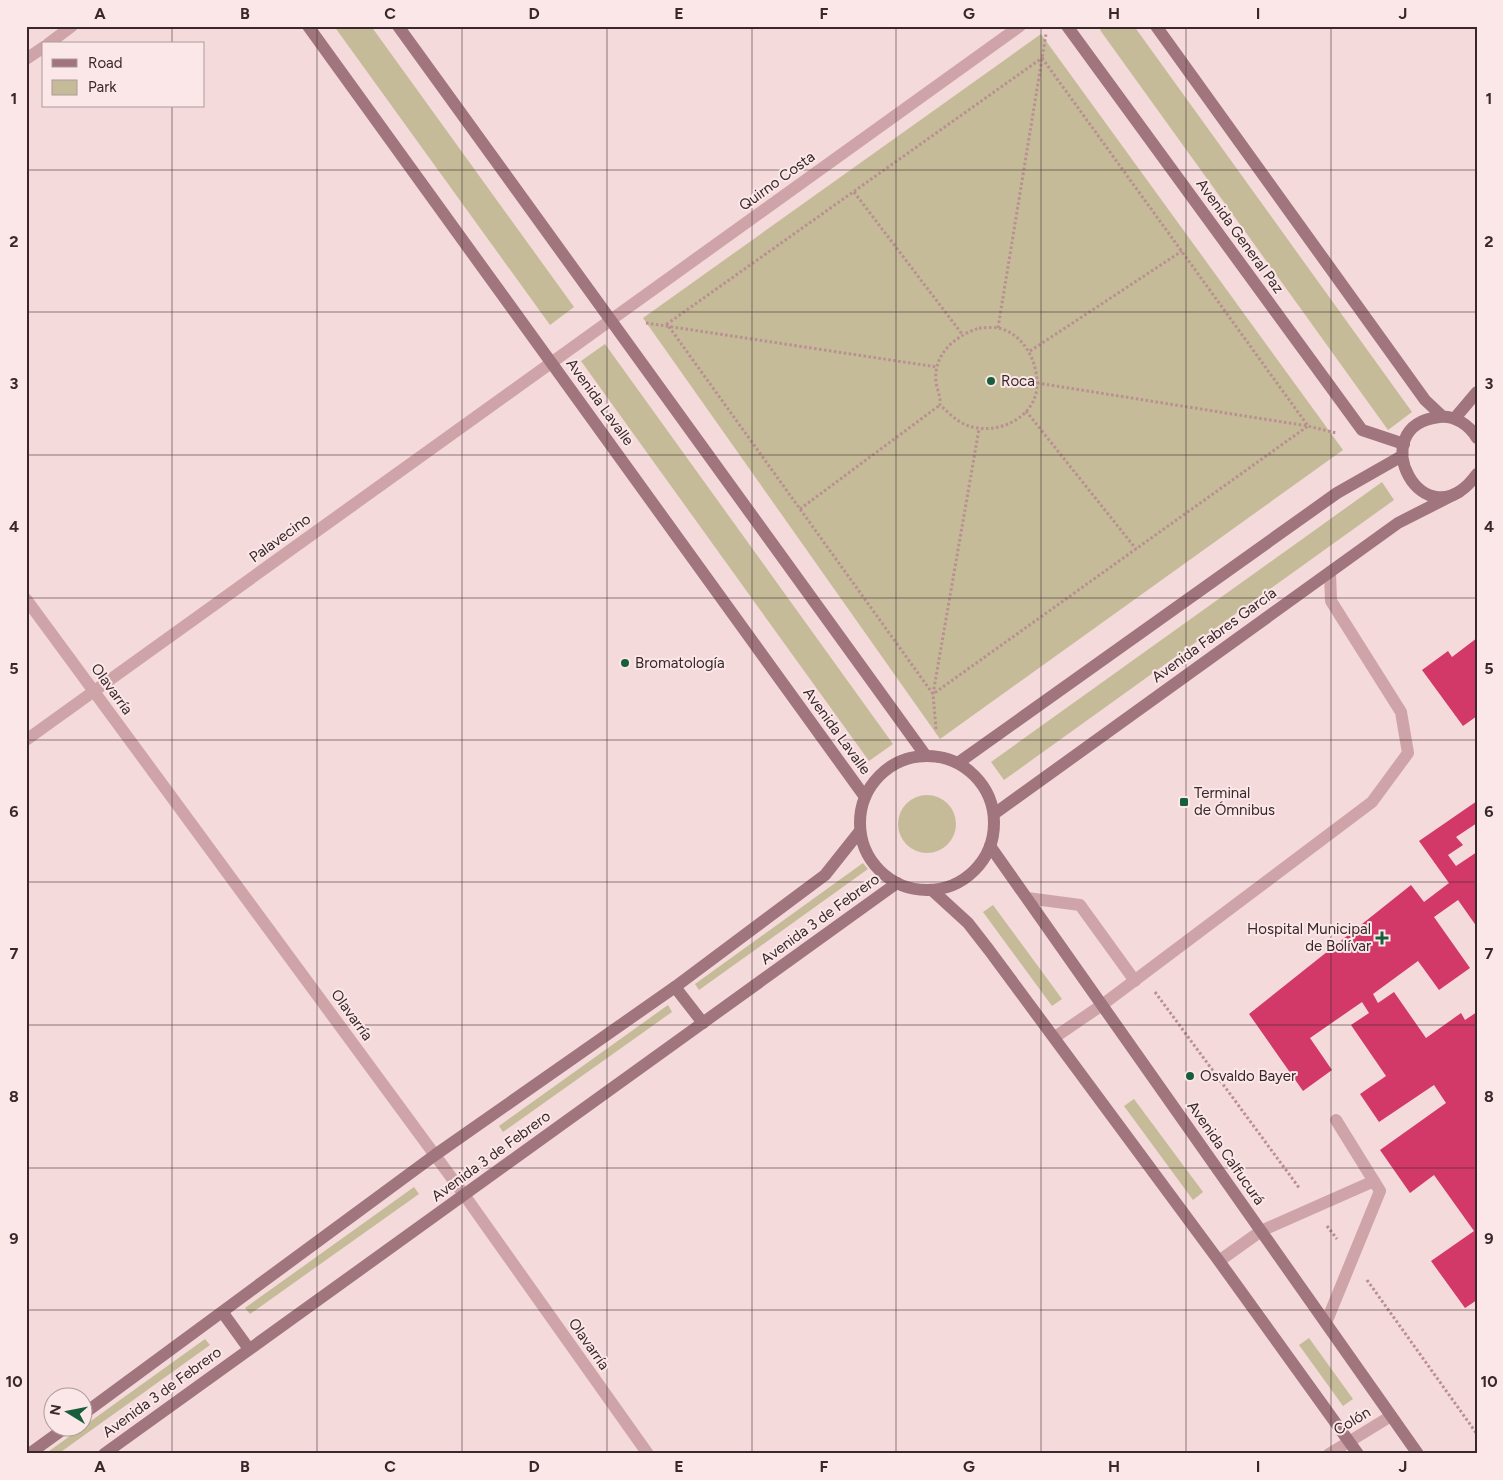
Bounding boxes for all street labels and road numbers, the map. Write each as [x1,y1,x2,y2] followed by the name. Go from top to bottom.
[736,148,818,214] street label: Quirno Costa
[1192,175,1288,297] street label: Avenida General Paz
[562,355,638,449] street label: Avenida Lavalle
[246,510,314,566] street label: Palavecino
[1148,584,1280,686] street label: Avenida Fabres García
[87,660,137,718] street label: Olavarría
[799,684,875,778] street label: Avenida Lavalle
[757,870,883,968] street label: Avenida 3 de Febrero
[327,986,377,1044] street label: Olavarría
[1183,1098,1269,1208] street label: Avenida Calfucurá
[428,1107,554,1205] street label: Avenida 3 de Febrero
[565,1315,613,1373] street label: Olavarría
[99,1343,225,1441] street label: Avenida 3 de Febrero
[1330,1403,1374,1439] street label: Colón

